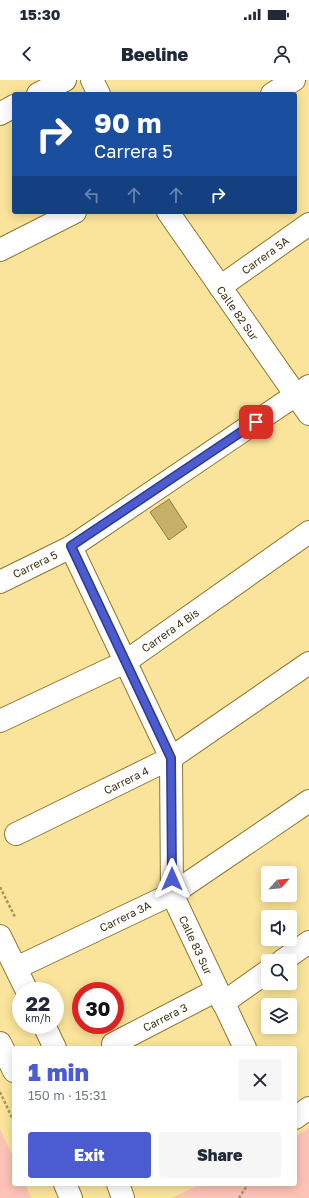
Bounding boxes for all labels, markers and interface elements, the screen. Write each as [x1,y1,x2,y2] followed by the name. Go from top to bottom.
[20,5,61,23] text: 15:30
[16,43,38,65] icon: back
[121,43,188,65] text: Beeline
[271,43,293,65] icon: person
[94,106,161,139] text: 90 m
[28,108,80,160] icon: right
[94,140,173,162] text: Carrera 5
[81,184,103,206] icon: left
[123,184,145,206] icon: ahead
[165,184,187,206] icon: ahead
[207,184,229,206] icon: right
[239,233,292,277] street label: Carrera 5A
[214,283,262,343] street label: Calle 82 Sur
[239,405,273,439] pin
[245,411,267,433] icon: arrive
[11,548,59,580] street label: Carrera 5
[139,605,201,655] street label: Carrera 4 Bis
[101,763,151,796] street label: Carrera 4
[151,858,193,900] position arrow
[261,866,297,902] north arrow
[261,866,297,1034] map controls
[97,898,153,934] street label: Carrera 3A
[261,910,297,946] button: sound
[177,913,216,977] street label: Calle 83 Sur
[261,954,297,990] button: search
[72,982,124,1034] speed limit sign: 30
[26,991,50,1015] text: 22
[261,998,297,1034] button: layers
[141,1000,189,1034] street label: Carrera 3
[25,1012,51,1024] text: km/h
[28,1057,89,1086] text: 1 min
[239,1059,281,1101] button: close
[28,1087,107,1103] text: 150 m · 15:31
[28,1132,151,1178] button: Exit
[159,1132,281,1178] button: Share

